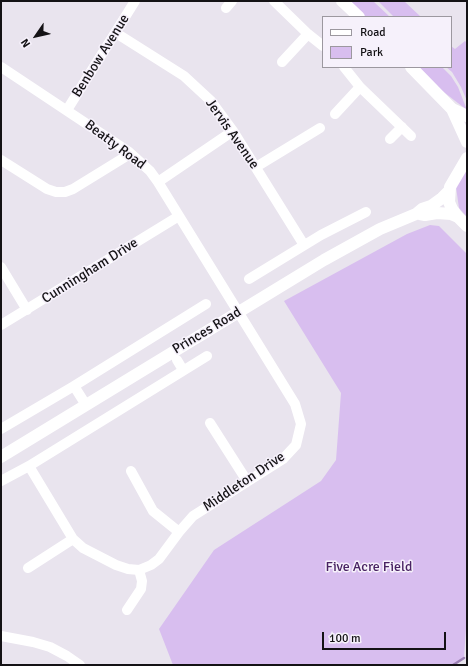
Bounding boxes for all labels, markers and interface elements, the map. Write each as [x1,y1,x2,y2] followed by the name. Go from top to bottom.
[69,11,133,101] street label: Benbow Avenue
[16,16,56,56] north arrow
[322,16,452,68] legend
[360,25,386,40] text: Road
[18,36,33,50] text: N
[360,45,383,60] text: Park
[202,96,262,172] street label: Jervis Avenue
[81,117,149,173] street label: Beatty Road
[39,235,141,307] street label: Cunningham Drive
[170,304,244,358] street label: Princes Road
[200,448,288,516] street label: Middleton Drive
[326,559,412,575] park label: Five Acre Field
[324,624,448,650] scale bar
[329,631,361,646] text: 100 m

